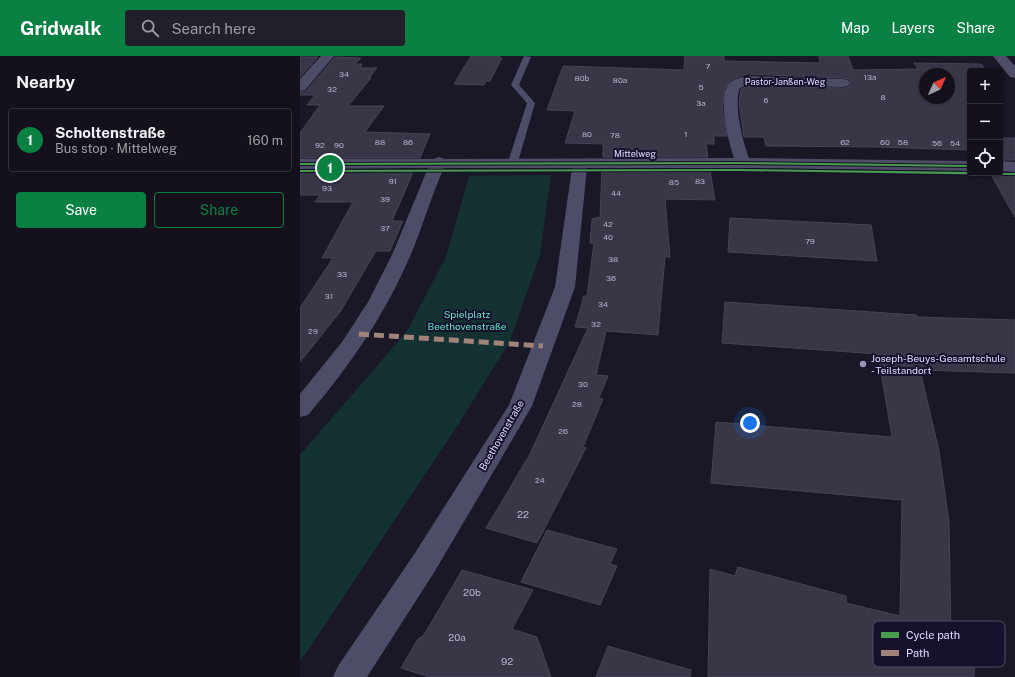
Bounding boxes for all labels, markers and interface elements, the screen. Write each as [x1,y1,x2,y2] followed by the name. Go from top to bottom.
[125,10,405,46] search box
[20,17,101,39] text: Gridwalk
[139,17,161,39] icon: search
[171,20,256,37] text: Search here
[841,20,869,36] text: Map
[891,20,935,36] text: Layers
[957,20,995,36] text: Share
[706,61,711,71] house number: 7
[919,68,955,104] north arrow
[967,68,1003,176] map controls
[967,68,1003,104] button: +
[339,69,349,79] house number: 34
[16,72,75,92] text: Nearby
[864,72,876,82] house number: 13a
[575,73,590,83] house number: 80b
[613,75,627,85] house number: 80a
[745,76,826,87] street label: Pastor-Janßen-Weg
[698,82,704,92] house number: 5
[327,84,337,94] house number: 32
[880,92,886,102] house number: 8
[764,95,769,105] house number: 6
[696,98,706,108] house number: 3a
[967,104,1003,140] button: −
[55,124,166,141] text: Scholtenstraße
[582,129,592,139] house number: 80
[684,129,688,139] house number: 1
[610,130,620,140] house number: 78
[27,133,33,148] text: 1
[247,133,283,148] text: 160 m
[375,137,385,147] house number: 88
[403,137,413,147] house number: 86
[840,137,850,147] house number: 62
[880,137,890,147] house number: 60
[898,137,908,147] house number: 58
[932,138,942,148] house number: 56
[950,138,960,148] house number: 54
[315,140,325,150] house number: 92
[334,140,344,150] house number: 90
[967,140,1003,176] button: locate
[55,141,177,156] text: Bus stop · Mittelweg
[614,148,656,159] street label: Mittelweg
[317,153,343,183] pin: 1
[389,176,397,186] house number: 91
[695,176,705,186] house number: 83
[669,177,679,187] house number: 85
[322,183,332,193] house number: 93
[611,188,621,198] house number: 44
[16,192,146,228] button: Save
[154,192,284,228] button: Share
[380,194,390,204] house number: 39
[603,219,613,229] house number: 42
[380,223,390,233] house number: 37
[603,232,613,242] house number: 40
[805,236,815,246] house number: 79
[608,254,618,264] house number: 38
[337,269,347,279] house number: 33
[606,273,616,283] house number: 36
[325,291,333,301] house number: 31
[598,299,608,309] house number: 34
[427,308,507,332] park label: Spielplatz Beethovenstraße
[591,319,601,329] house number: 32
[308,326,318,336] house number: 29
[871,352,1006,376] place label: Joseph-Beuys-Gesamtschule - Teilstandort
[858,359,868,369] marker: Joseph-Beuys-Gesamtschule - Teilstandort
[578,379,588,389] house number: 30
[476,397,526,472] street label: Beethovenstraße
[572,399,582,409] house number: 28
[740,413,760,433] your location
[558,426,568,436] house number: 26
[535,475,545,485] house number: 24
[517,508,529,520] house number: 22
[463,586,481,598] house number: 20b
[873,621,1005,667] legend
[906,629,960,641] text: Cycle path
[448,631,466,643] house number: 20a
[906,647,929,659] text: Path
[501,655,513,667] house number: 92

